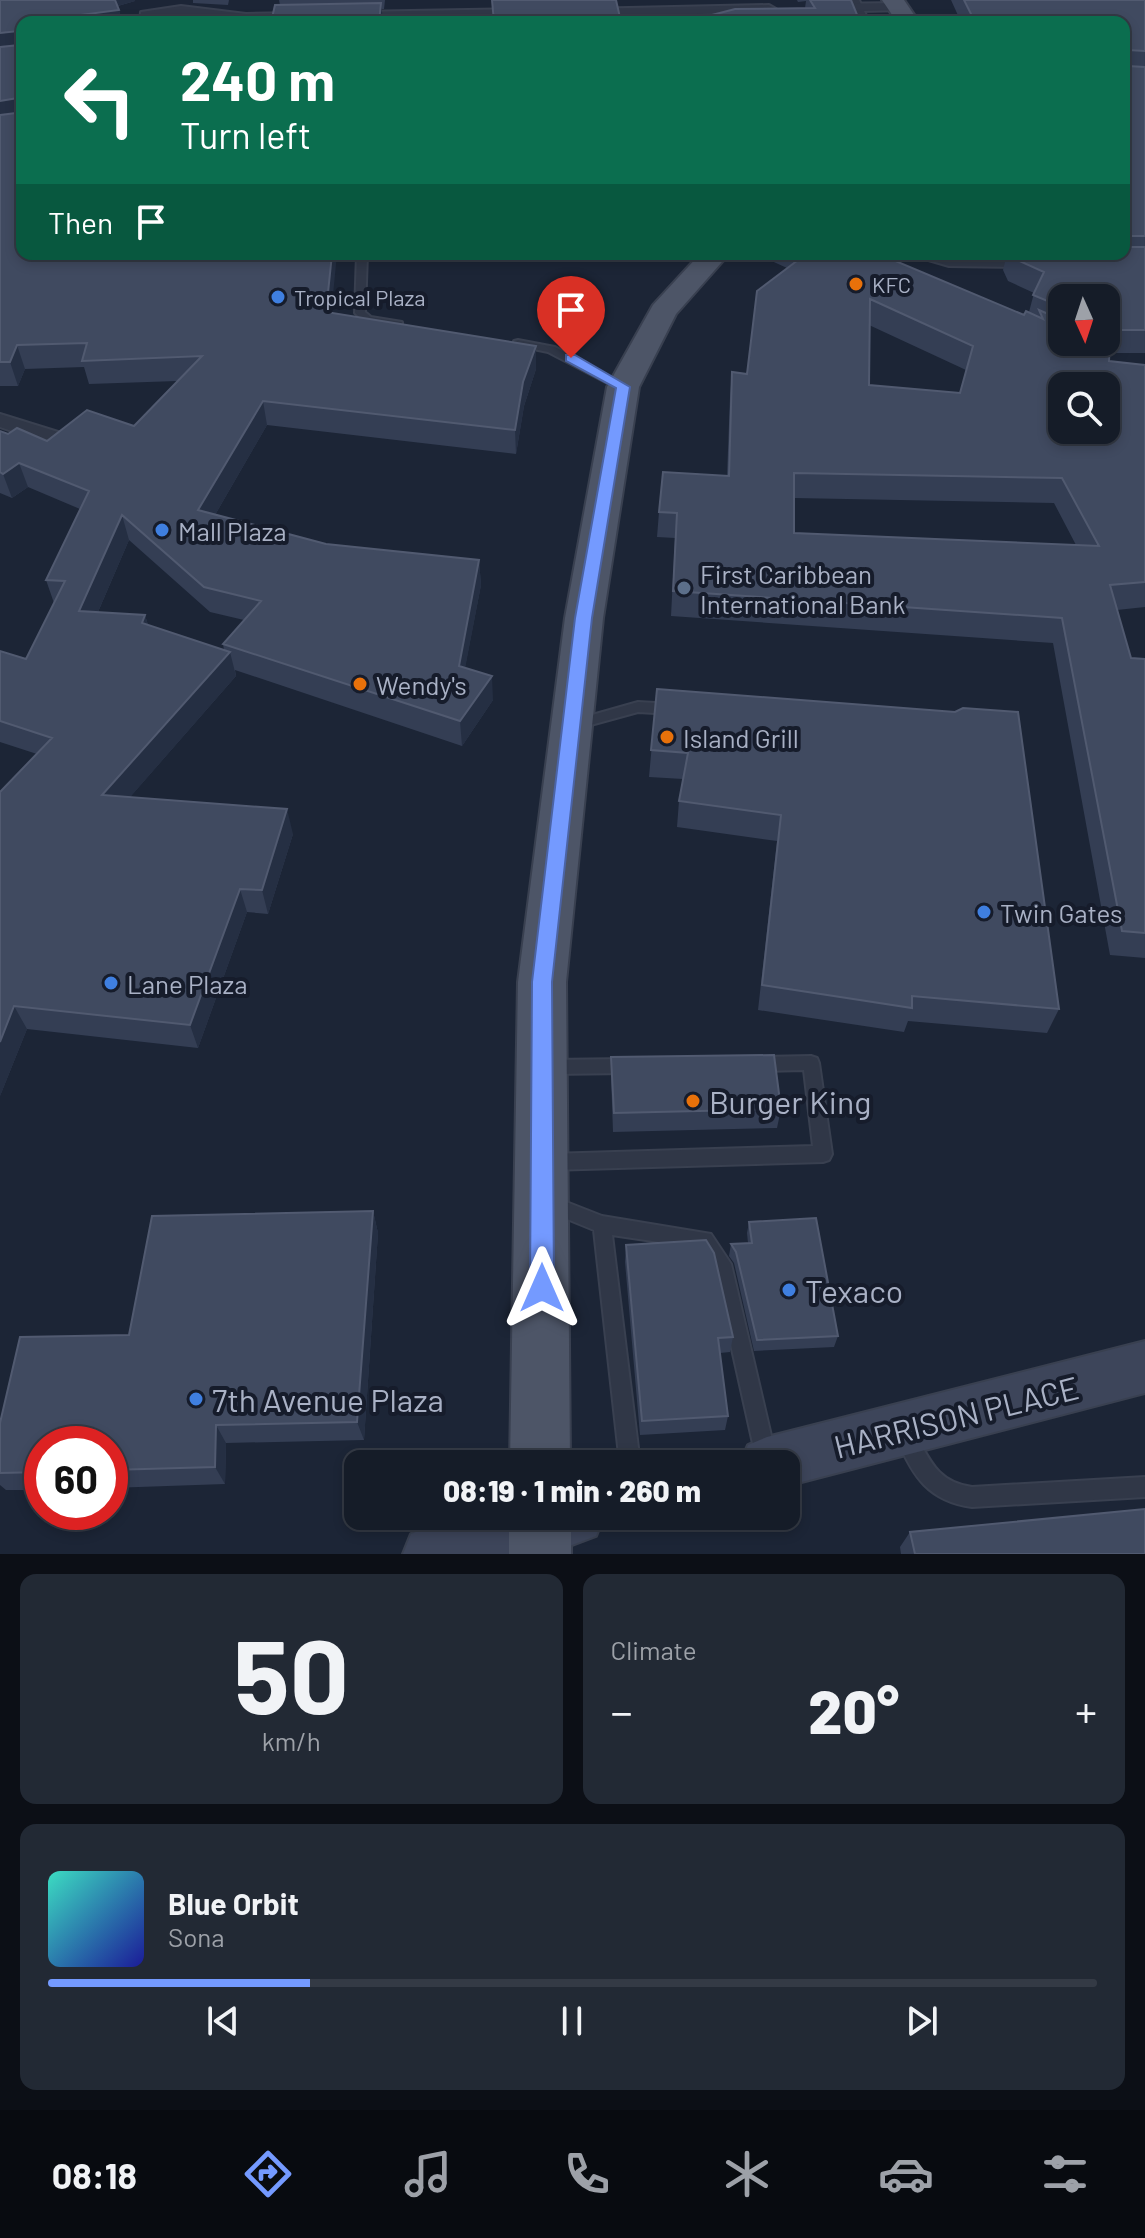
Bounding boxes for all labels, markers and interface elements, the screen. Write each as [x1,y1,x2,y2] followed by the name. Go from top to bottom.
[180,45,335,112] text: 240 m
[48,48,152,152] icon: left
[180,113,311,156] text: Turn left
[129,200,173,244] icon: arrive
[48,204,113,240] text: Then
[872,271,911,297] place label: KFC
[847,275,865,293] marker: KFC
[537,276,605,358] pin
[294,284,426,310] place label: Tropical Plaza
[1048,284,1120,356] north arrow
[1048,284,1120,444] map controls
[269,288,287,306] marker: Tropical Plaza
[549,288,593,332] icon: arrive
[1048,372,1120,444] button: search
[178,515,287,546] place label: Mall Plaza
[153,521,171,539] marker: Mall Plaza
[700,558,906,619] place label: First Caribbean International Bank
[675,579,693,597] marker: First Caribbean International Bank
[376,669,467,700] place label: Wendy's
[351,675,369,693] marker: Wendy's
[683,722,799,753] place label: Island Grill
[658,728,676,746] marker: Island Grill
[1000,897,1123,928] place label: Twin Gates
[975,903,993,921] marker: Twin Gates
[127,968,247,999] place label: Lane Plaza
[102,974,120,992] marker: Lane Plaza
[709,1082,871,1120] place label: Burger King
[684,1092,702,1110] marker: Burger King
[500,1246,584,1330] position arrow
[805,1271,903,1309] place label: Texaco
[780,1281,798,1299] marker: Texaco
[830,1367,1082,1465] street label: HARRISON PLACE
[212,1380,444,1418] place label: 7th Avenue Plaza
[187,1390,205,1408] marker: 7th Avenue Plaza
[24,1426,128,1530] speed limit sign: 60
[443,1472,701,1508] text: 08:19 · 1 min · 260 m
[234,1610,349,1735] text: 50
[611,1634,697,1665] text: Climate
[808,1674,899,1746] text: 20°
[611,1684,633,1737] text: −
[1075,1684,1097,1737] text: +
[262,1725,321,1756] text: km/h
[168,1885,299,1921] text: Blue Orbit
[168,1921,225,1952] text: Sona
[201,1999,245,2043] icon: previous
[550,1999,594,2043] icon: pause
[900,1999,944,2043] icon: next
[240,2146,296,2202] icon: directions
[400,2146,456,2202] icon: music
[559,2146,615,2202] icon: phone
[719,2146,775,2202] icon: climate
[878,2146,934,2202] icon: car
[1037,2146,1093,2202] icon: filters
[52,2153,137,2196] text: 08:18

